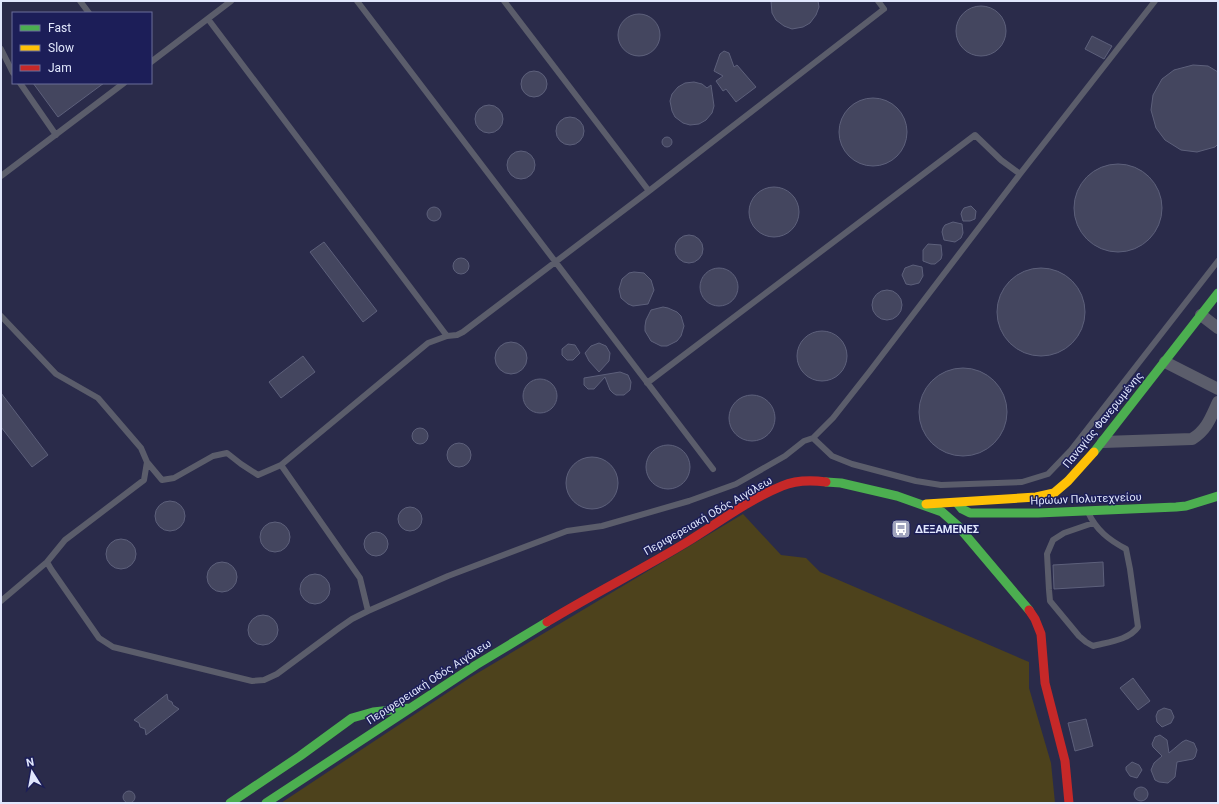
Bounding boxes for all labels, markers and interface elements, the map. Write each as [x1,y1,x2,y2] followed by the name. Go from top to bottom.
[12,12,152,84] legend
[48,21,71,35] text: Fast
[48,41,74,55] text: Slow
[48,61,72,75] text: Jam
[1060,369,1146,471] street label: Παναγίας Φανερωμένης
[641,474,775,558] street label: Περιφερειακή Οδός Αιγάλεω
[1030,491,1142,507] street label: Ηρώων Πολυτεχνείου
[890,518,912,540] bus stop icon: ΔΕΞΑΜΕΝΕΣ
[915,523,979,536] place label: ΔΕΞΑΜΕΝΕΣ
[364,637,494,727] street label: Περιφερειακή Οδός Αιγάλεω
[12,752,52,792] north arrow
[25,756,35,770] text: N

